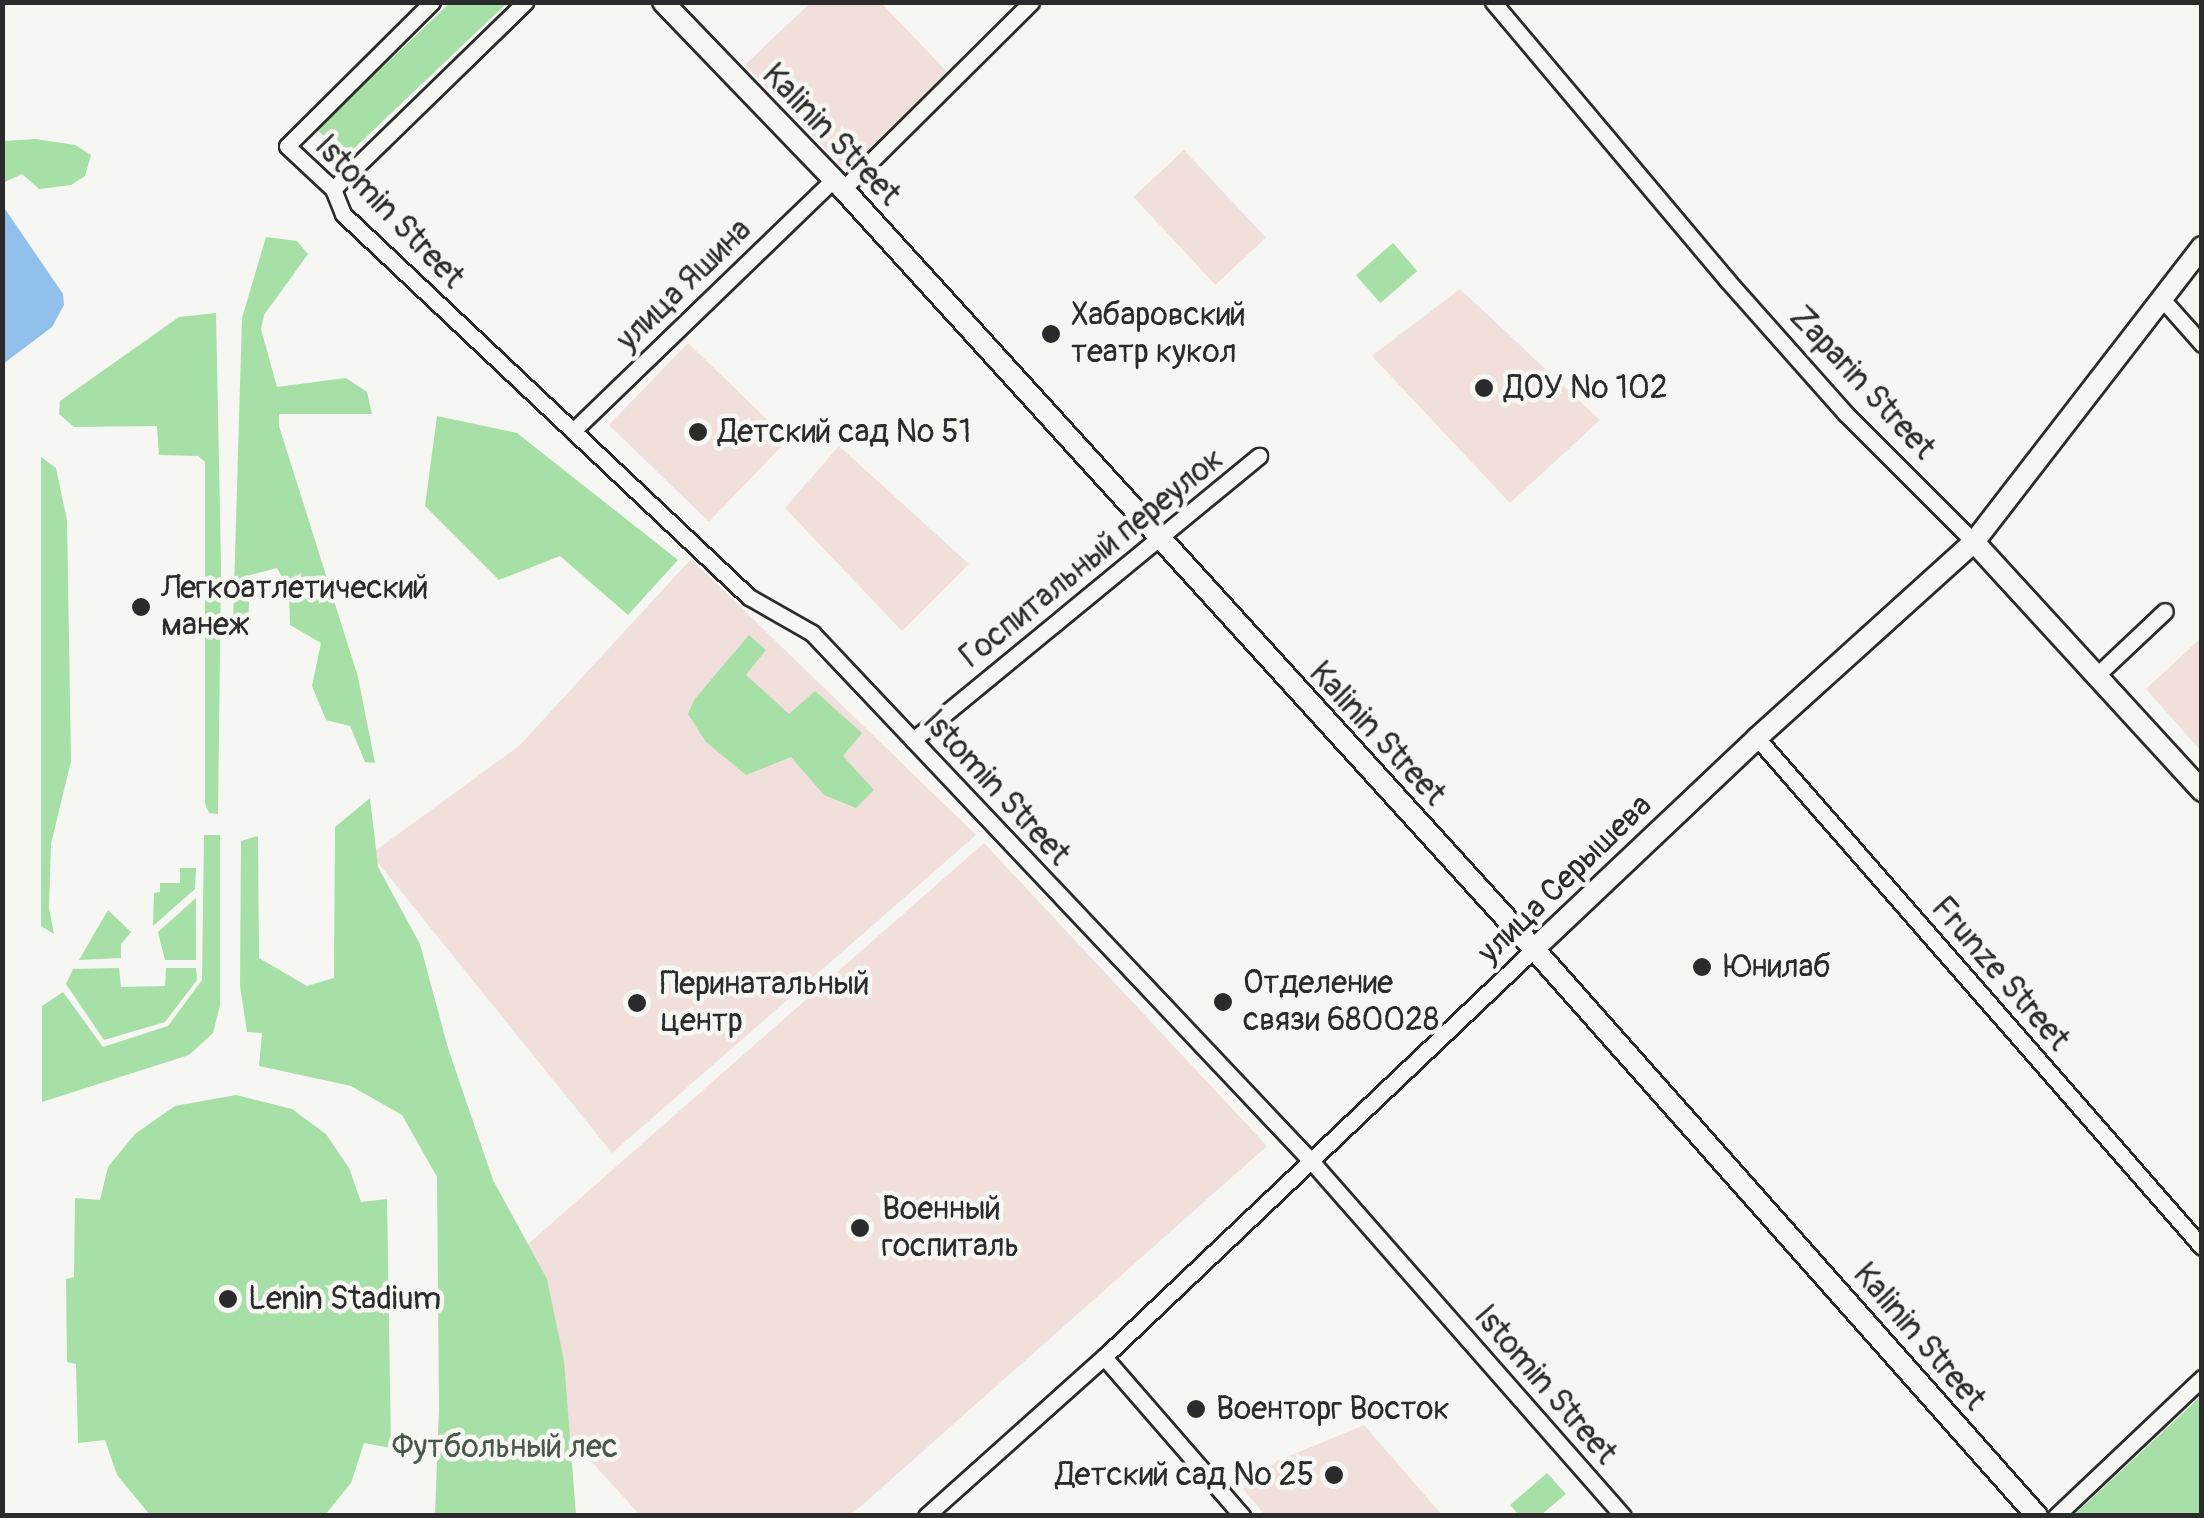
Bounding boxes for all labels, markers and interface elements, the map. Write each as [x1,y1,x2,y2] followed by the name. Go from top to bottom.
[754,56,908,214] street label: Kalinin Street
[306,127,472,297] street label: Istomin Street
[608,211,760,359] street label: улица Яшина
[1071,297,1246,372] place label: Хабаровский театр кукол
[1781,298,1943,468] street label: Zaparin Street
[1040,323,1062,345] marker: Хабаровский театр кукол
[1504,369,1668,407] place label: ДОУ № 102
[1473,377,1495,399] marker: ДОУ № 102
[718,413,971,451] place label: Детский сад № 51
[687,421,709,443] marker: Детский сад № 51
[953,440,1231,676] street label: Госпитальный переулок
[161,570,429,645] place label: Легкоатлетический манеж
[130,596,152,618] marker: Легкоатлетический манеж
[1301,654,1453,814] street label: Kalinin Street
[914,702,1078,874] street label: Istomin Street
[1470,786,1660,972] street label: улица Серышева
[1923,889,2077,1059] street label: Frunze Street
[1724,948,1831,986] place label: Юнилаб
[1689,954,1715,980] marker: Юнилаб
[1243,965,1439,1040] place label: Отделение связи 680028
[660,966,870,1041] place label: Перинатальный центр
[624,990,650,1016] marker: Перинатальный центр
[1212,991,1234,1013] marker: Отделение связи 680028
[882,1191,1019,1266] place label: Военный госпиталь
[847,1215,873,1241] marker: Военный госпиталь
[1845,1256,1993,1418] street label: Kalinin Street
[248,1280,441,1318] place label: Lenin Stadium
[217,1288,239,1310] marker: Lenin Stadium
[1466,1298,1624,1472] street label: Istomin Street
[1216,1390,1450,1428] place label: Военторг Восток
[1185,1398,1207,1420] marker: Военторг Восток
[392,1428,618,1466] park label: Футбольный лес
[1055,1456,1314,1494] place label: Детский сад № 25
[1323,1464,1345,1486] marker: Детский сад № 25

